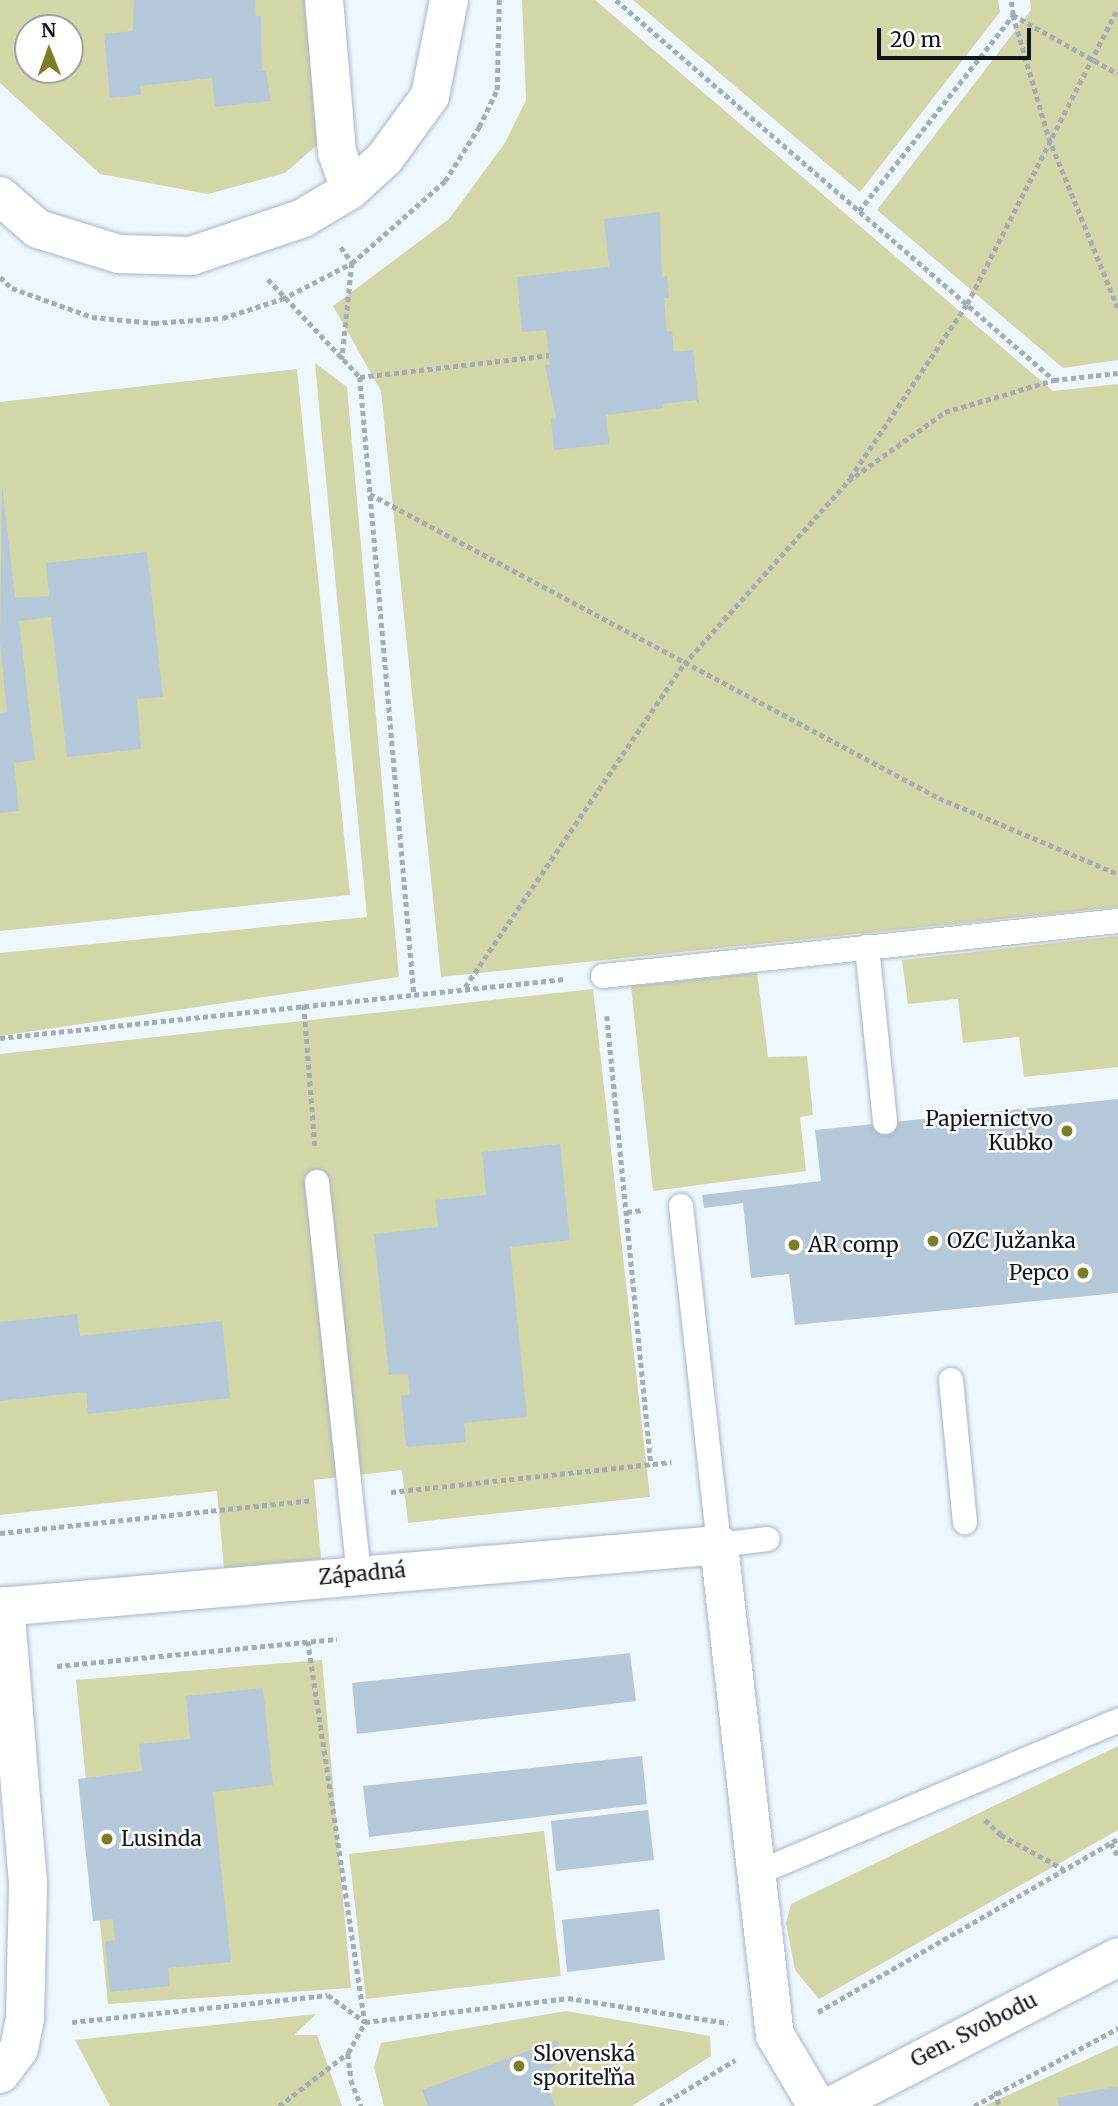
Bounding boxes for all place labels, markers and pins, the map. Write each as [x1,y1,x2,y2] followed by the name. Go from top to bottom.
[925,1106,1053,1156] place label: Papiernictvo Kubko
[1059,1123,1075,1139] marker: Papiernictvo Kubko
[947,1228,1076,1254] place label: OZC Južanka
[808,1232,899,1258] place label: AR comp
[925,1233,941,1249] marker: OZC Južanka
[786,1237,802,1253] marker: AR comp
[1009,1260,1069,1286] place label: Pepco
[1075,1265,1091,1281] marker: Pepco
[121,1826,202,1852] place label: Lusinda
[99,1831,115,1847] marker: Lusinda
[533,2041,635,2091] place label: Slovenská sporiteľňa
[511,2058,527,2074] marker: Slovenská sporiteľňa

